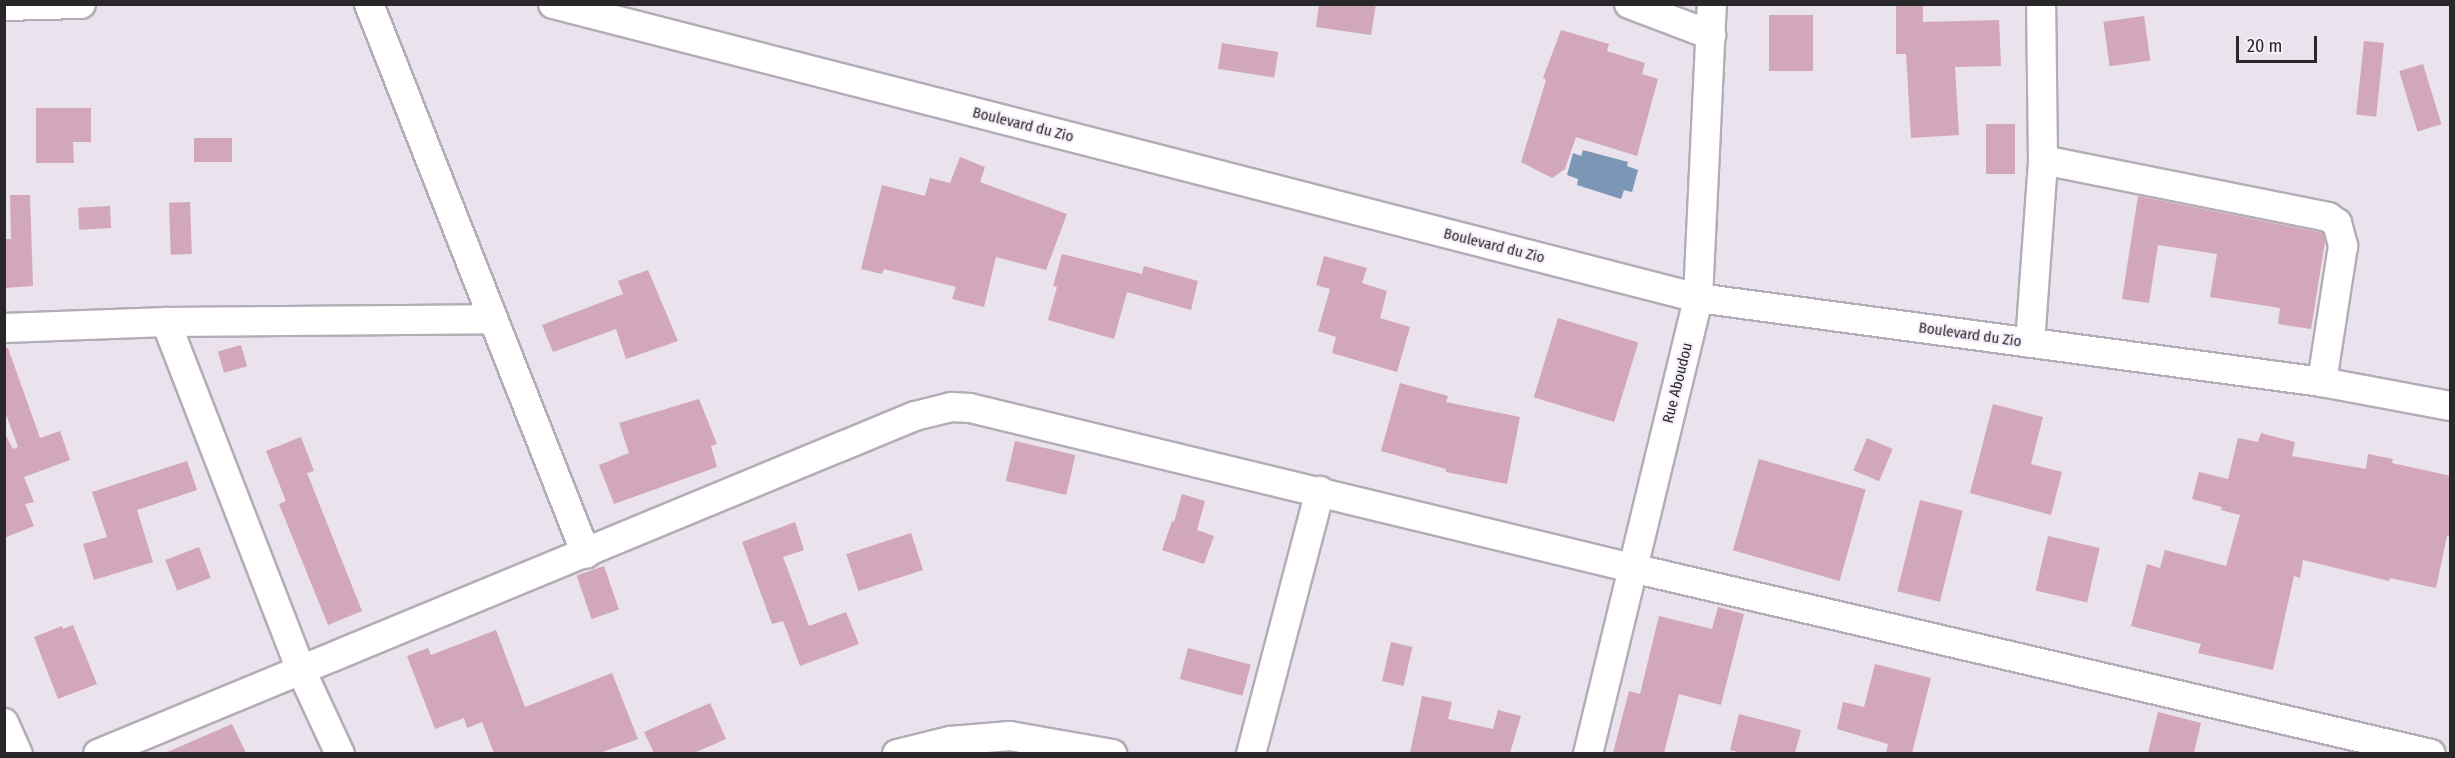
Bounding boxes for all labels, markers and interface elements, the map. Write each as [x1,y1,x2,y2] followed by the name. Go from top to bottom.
[2239,24,2320,62] scale bar
[2247,35,2282,57] text: 20 m
[971,104,1075,146] street label: Boulevard du Zio
[1442,225,1546,267] street label: Boulevard du Zio
[1917,319,2023,351] street label: Boulevard du Zio
[1659,341,1697,425] street label: Rue Aboudou

